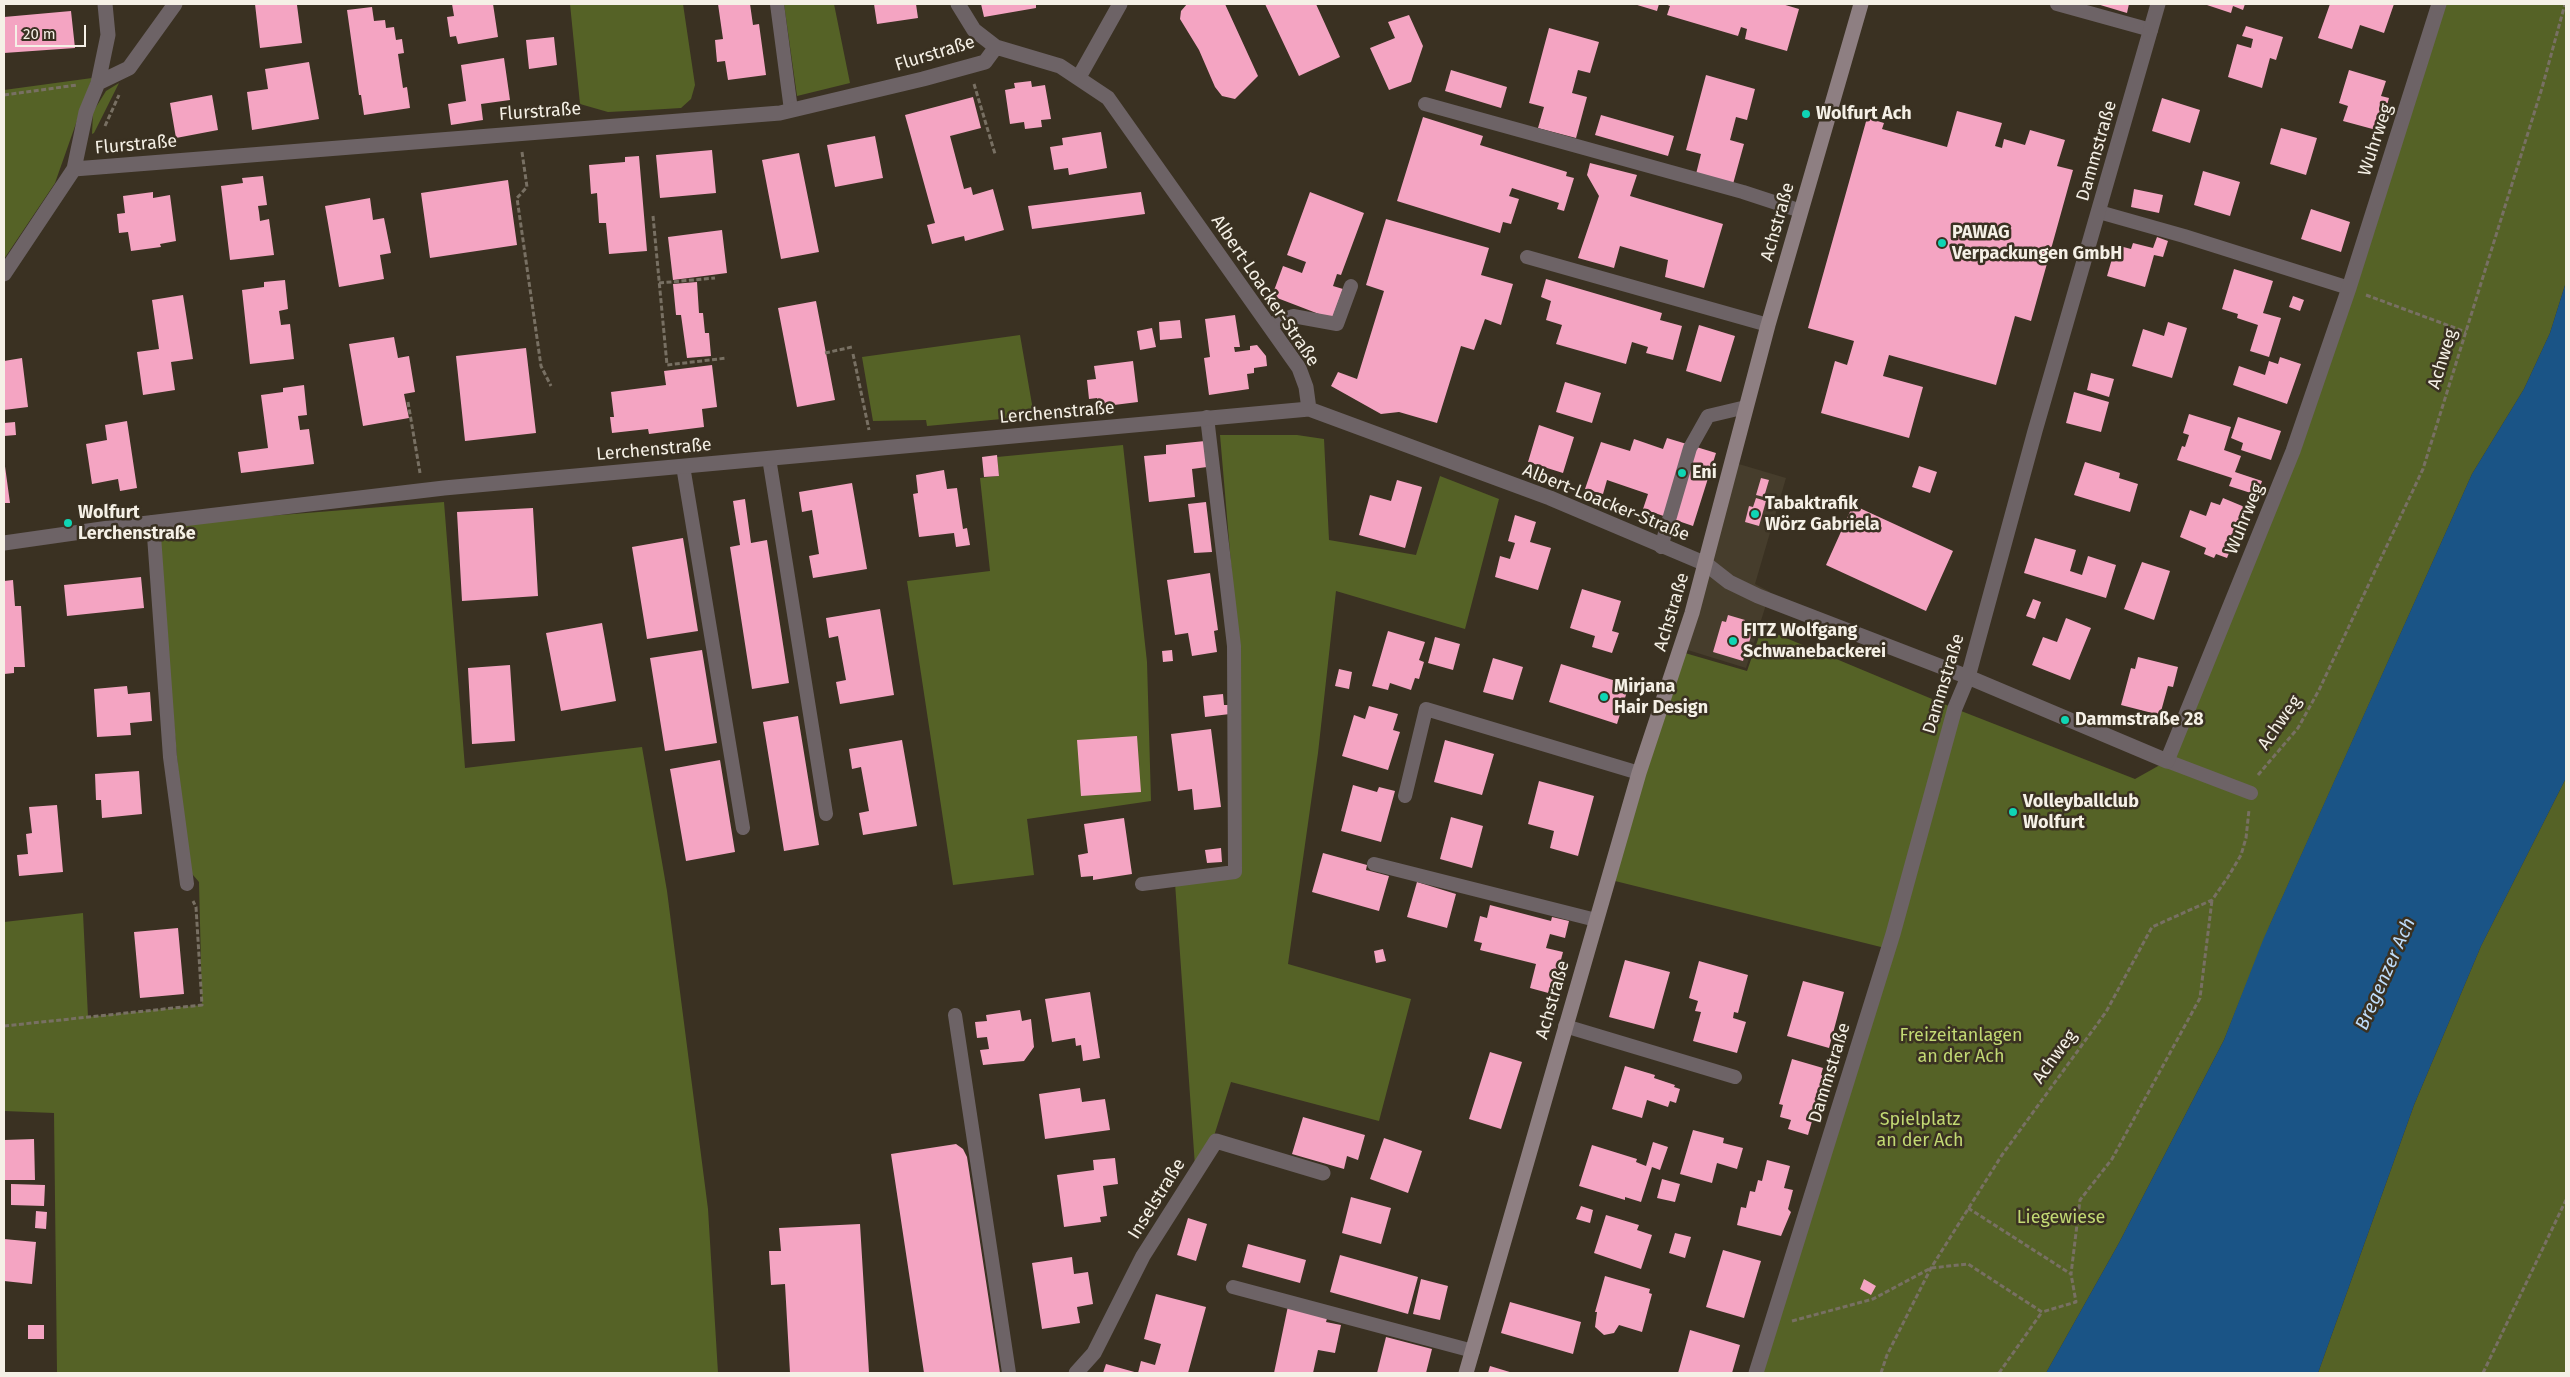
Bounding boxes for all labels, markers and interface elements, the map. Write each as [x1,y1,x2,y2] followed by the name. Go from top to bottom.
[18,15,89,47] scale bar
[23,25,56,43] text: 20 m
[892,32,978,76] street label: Flurstraße
[498,98,582,126] street label: Flurstraße
[2072,98,2122,204] street label: Dammstraße
[2354,101,2398,179] street label: Wuhrweg
[1816,103,1912,125] place label: Wolfurt Ach
[1800,108,1812,120] marker: Wolfurt Ach
[94,131,178,159] street label: Flurstraße
[1756,180,1800,264] street label: Achstraße
[1206,211,1324,371] street label: Albert-Loacker-Straße
[1952,222,2122,264] place label: PAWAG Verpackungen GmbH
[1936,237,1948,249] marker: PAWAG Verpackungen GmbH
[2424,326,2462,392] street label: Achweg
[998,397,1116,429] street label: Lerchenstraße
[595,434,713,466] street label: Lerchenstraße
[1519,460,1693,546] street label: Albert-Loacker-Straße
[1692,462,1717,484] place label: Eni
[1676,467,1688,479] marker: Eni
[2221,480,2269,558] street label: Wuhrweg
[1765,493,1880,536] place label: Tabaktrafik Wörz Gabriela
[78,502,196,544] place label: Wolfurt Lerchenstraße
[1749,508,1761,520] marker: Tabaktrafik Wörz Gabriela
[62,517,74,529] marker: Wolfurt Lerchenstraße
[1650,570,1694,654] street label: Achstraße
[1743,620,1886,662] place label: FITZ Wolfgang Schwanebackerei
[1919,631,1969,737] street label: Dammstraße
[1727,635,1739,647] marker: FITZ Wolfgang Schwanebackerei
[1614,676,1708,719] place label: Mirjana Hair Design
[1598,691,1610,703] marker: Mirjana Hair Design
[2254,692,2306,754] street label: Achweg
[2075,709,2204,731] place label: Dammstraße 28
[2059,714,2071,726] marker: Dammstraße 28
[2023,791,2139,834] place label: Volleyballclub Wolfurt
[2007,806,2019,818] marker: Volleyballclub Wolfurt
[2351,914,2421,1034] water label: Bregenzer Ach
[1531,958,1575,1042] street label: Achstraße
[1805,1020,1855,1126] street label: Dammstraße
[1899,1025,2023,1068] park label: Freizeitanlagen an der Ach
[2028,1026,2082,1088] street label: Achweg
[1877,1109,1963,1152] park label: Spielplatz an der Ach
[1124,1155,1190,1243] street label: Inselstraße
[2017,1207,2105,1229] park label: Liegewiese

